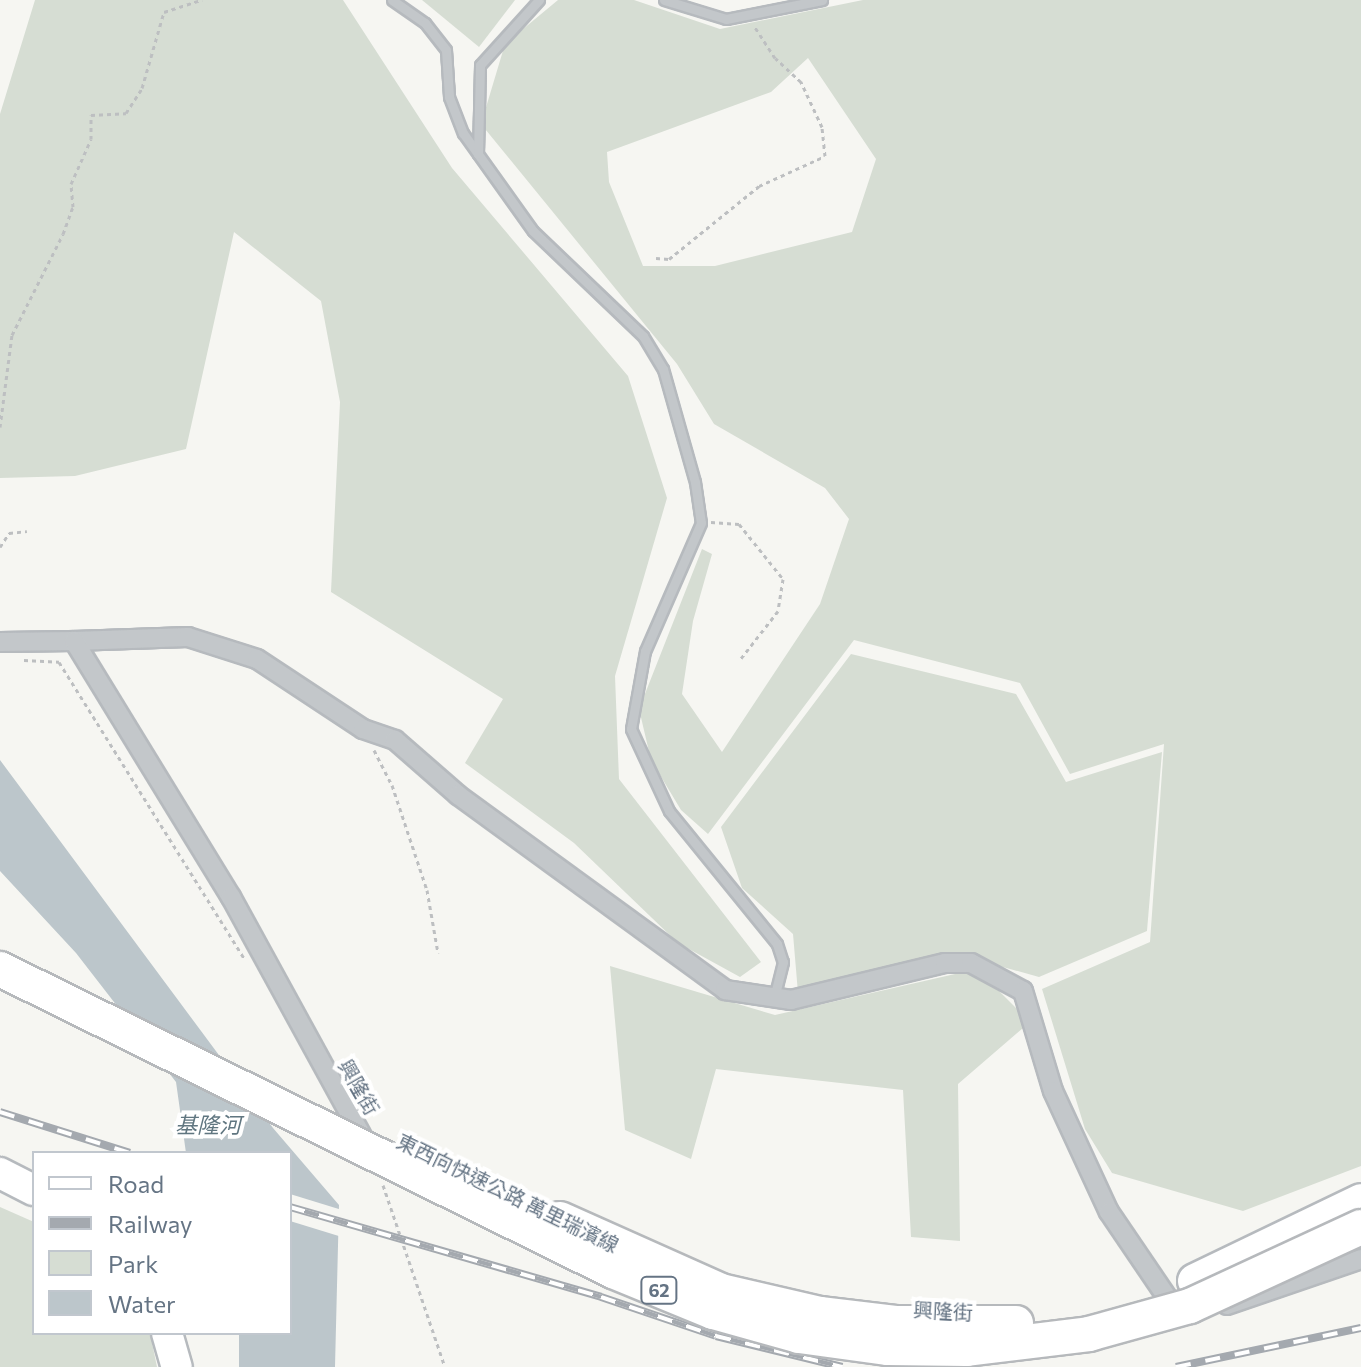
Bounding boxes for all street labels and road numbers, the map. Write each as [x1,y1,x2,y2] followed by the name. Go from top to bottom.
[334,1055,384,1119] street label: 興隆街
[393,1129,623,1257] street label: 東西向快速公路 萬里瑞濱線
[639,1276,679,1304] road number: 62
[912,1297,974,1325] street label: 興隆街

